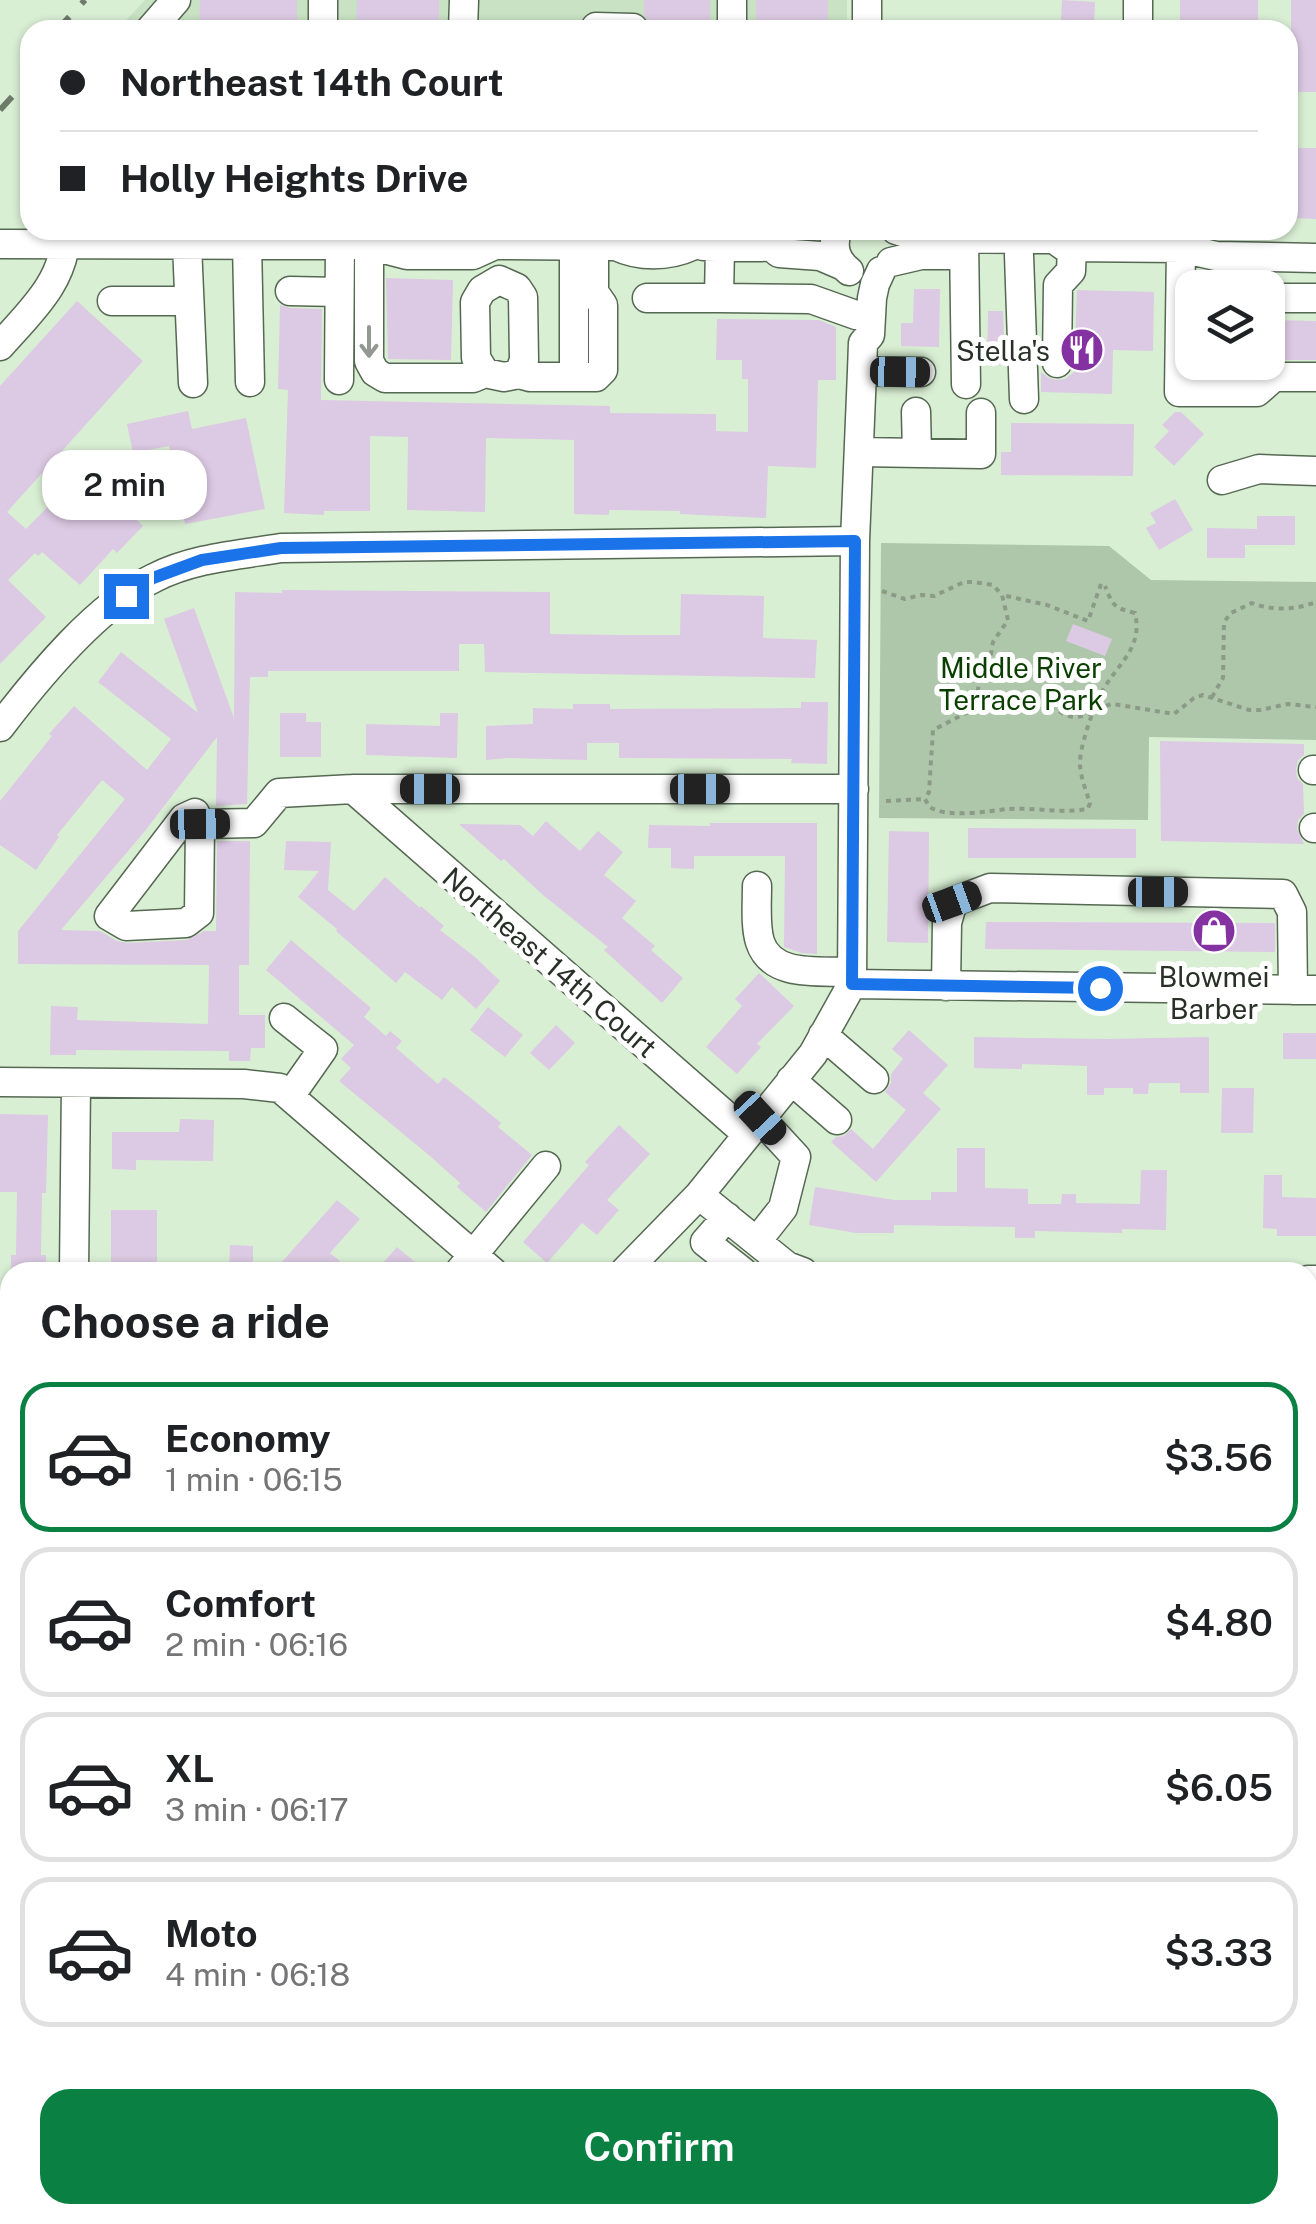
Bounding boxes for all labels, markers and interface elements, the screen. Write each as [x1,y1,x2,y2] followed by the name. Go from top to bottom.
[120,60,504,105] text: Northeast 14th Court
[120,156,468,201] text: Holly Heights Drive
[1175,270,1285,380] map controls
[1175,270,1285,380] button: layers
[360,326,378,358] one-way arrow
[1059,327,1105,373] restaurant icon: Stella's
[956,334,1050,367] place label: Stella's
[870,356,930,388] car
[44,451,208,521] callout: 2 min
[83,466,166,503] text: 2 min
[104,574,149,619] route end
[939,651,1103,716] park label: Middle River Terrace Park
[400,774,460,804] car
[670,774,730,804] car
[170,808,230,840] car
[436,860,664,1064] street label: Northeast 14th Court
[1128,877,1188,907] car
[919,878,985,926] car
[1191,908,1237,954] shop icon: Blowmei Barber
[1158,960,1270,1025] place label: Blowmei Barber
[1078,966,1123,1011] route start
[729,1086,791,1150] car
[40,1295,330,1348] text: Choose a ride
[45,1412,135,1502] icon: car
[165,1416,331,1461] text: Economy
[1164,1435,1273,1480] text: $3.56
[165,1461,343,1498] text: 1 min · 06:15
[45,1577,135,1667] icon: car
[165,1581,316,1626] text: Comfort
[1165,1600,1273,1645] text: $4.80
[165,1626,348,1663] text: 2 min · 06:16
[45,1742,135,1832] icon: car
[165,1746,214,1791] text: XL
[1165,1765,1273,1810] text: $6.05
[165,1791,349,1828] text: 3 min · 06:17
[45,1907,135,1997] icon: car
[165,1911,258,1956] text: Moto
[1164,1930,1273,1975] text: $3.33
[165,1956,350,1993] text: 4 min · 06:18
[40,2089,1278,2204] button: Confirm

